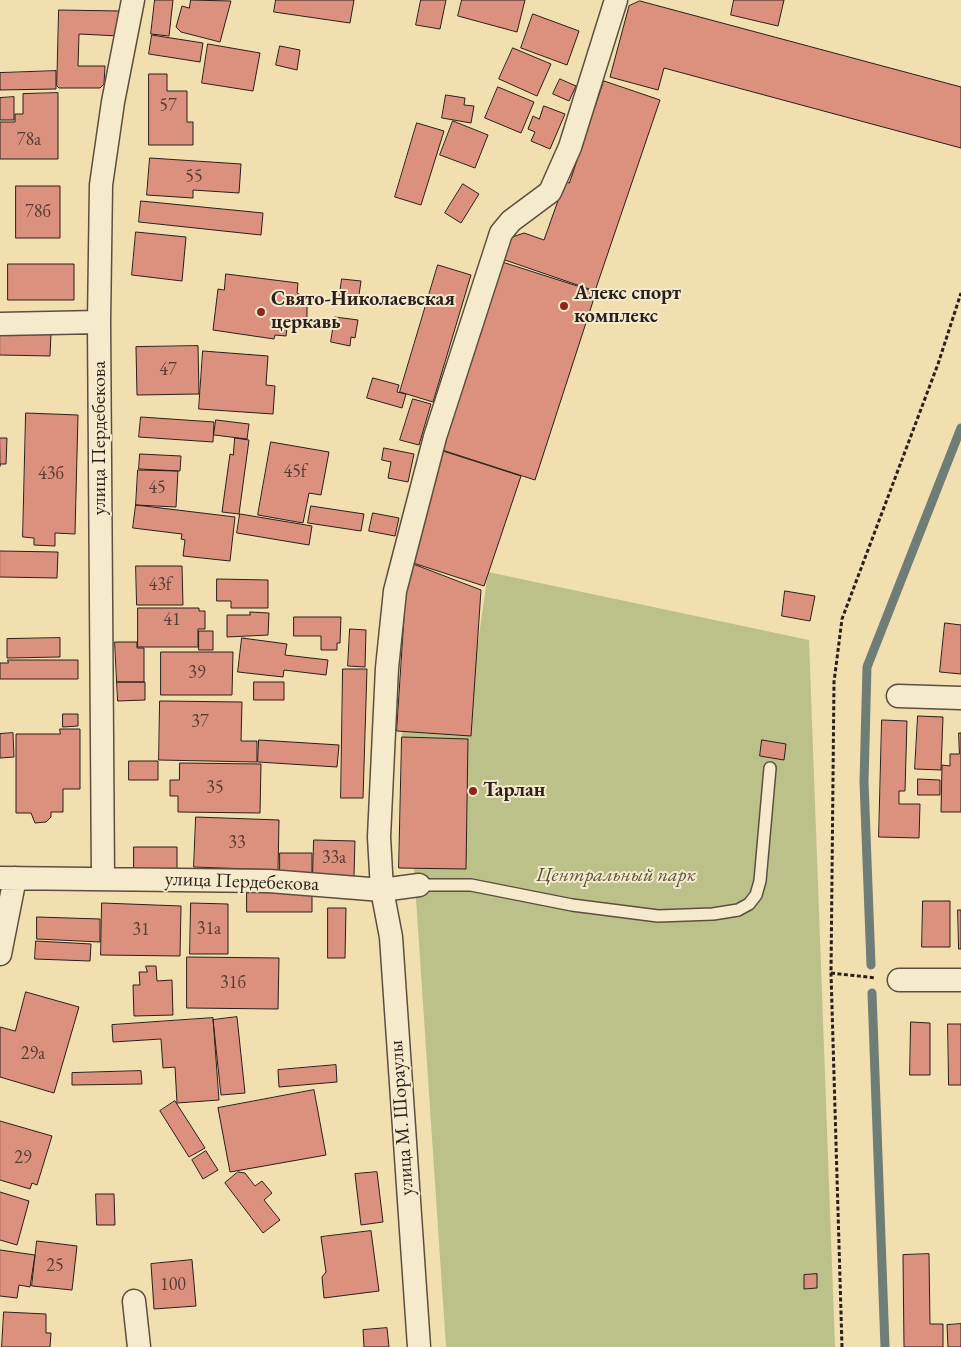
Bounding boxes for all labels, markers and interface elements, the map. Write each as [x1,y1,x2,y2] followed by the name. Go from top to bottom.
[159,95,177,117] house number: 57
[17,129,41,151] house number: 78а
[185,166,203,188] house number: 55
[25,201,51,223] house number: 78б
[574,282,681,329] place label: Алекс спорт комплекс
[271,288,455,335] place label: Свято-Николаевская церкавь
[558,300,570,312] marker: Алекс спорт комплекс
[255,306,267,318] marker: Свято-Николаевская церкавь
[159,359,177,381] house number: 47
[88,361,112,515] street label: улица Пердебекова
[283,461,307,483] house number: 45f
[38,463,64,485] house number: 43б
[148,477,166,499] house number: 45
[148,574,172,596] house number: 43f
[163,609,181,631] house number: 41
[188,662,206,684] house number: 39
[191,711,209,733] house number: 37
[206,777,224,799] house number: 35
[483,779,545,803] place label: Тарлан
[467,785,479,797] marker: Тарлан
[228,832,246,854] house number: 33
[322,847,346,869] house number: 33а
[536,864,696,888] park label: Центральный парк
[164,867,320,897] street label: улица Пердебекова
[197,918,221,940] house number: 31а
[132,919,150,941] house number: 31
[220,972,246,994] house number: 31б
[385,1039,419,1197] street label: улица М. Шораулы
[21,1043,45,1065] house number: 29а
[14,1147,32,1169] house number: 29
[46,1255,64,1277] house number: 25
[160,1274,186,1296] house number: 100

